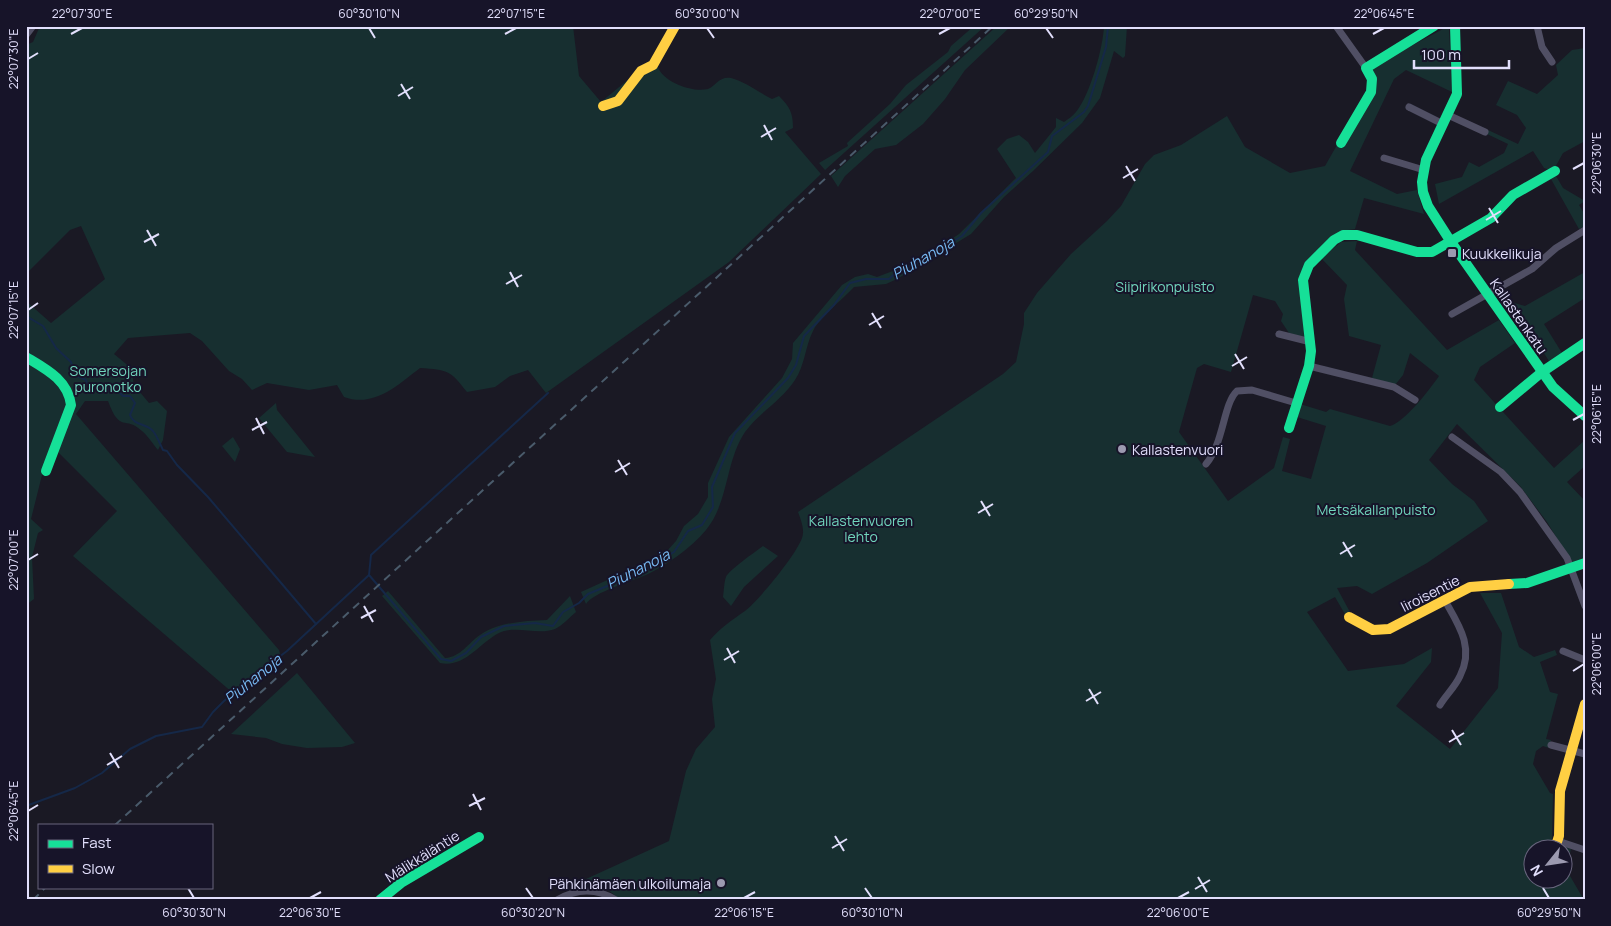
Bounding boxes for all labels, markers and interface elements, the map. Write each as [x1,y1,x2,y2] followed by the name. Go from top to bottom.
[52,5,112,22] text: 22°07'30"E
[338,5,400,22] text: 60°30'10"N
[487,5,545,22] text: 22°07'15"E
[675,5,739,22] text: 60°30'00"N
[919,5,981,22] text: 22°07'00"E
[1014,5,1078,22] text: 60°29'50"N
[1354,5,1414,22] text: 22°06'45"E
[5,29,22,89] text: 22°07'30"E
[1414,38,1508,70] scale bar
[1421,44,1461,65] text: 100 m
[1588,132,1605,194] text: 22°06'30"E
[888,231,959,284] water label: Piuhanoja
[1462,244,1541,263] place label: Kuukkelikuja
[1446,247,1458,259] marker: Kuukkelikuja
[1486,275,1552,357] street label: Kallastenkatu
[1115,277,1215,296] park label: Siipirikonpuisto
[5,281,22,339] text: 22°07'15"E
[70,361,146,396] park label: Somersojan puronotko
[1588,384,1605,444] text: 22°06'15"E
[1132,440,1223,459] place label: Kallastenvuori
[1116,443,1128,455] marker: Kallastenvuori
[1317,500,1435,519] park label: Metsäkallanpuisto
[809,511,913,546] park label: Kallastenvuoren lehto
[5,529,22,591] text: 22°07'00"E
[603,544,674,594] water label: Piuhanoja
[1397,570,1463,616] street label: Iiroisentie
[1588,633,1605,695] text: 22°06'00"E
[220,649,287,709] water label: Piuhanoja
[5,781,22,841] text: 22°06'45"E
[38,824,212,888] legend
[381,826,463,886] street label: Mälikkäläntie
[82,832,111,853] text: Fast
[1524,838,1574,888] north arrow
[82,858,115,879] text: Slow
[1526,862,1547,880] text: N
[549,874,711,893] place label: Pähkinämäen ulkoilumaja
[715,877,727,889] marker: Pähkinämäen ulkoilumaja
[162,904,226,921] text: 60°30'30"N
[279,904,341,921] text: 22°06'30"E
[501,904,565,921] text: 60°30'20"N
[714,904,774,921] text: 22°06'15"E
[841,904,903,921] text: 60°30'10"N
[1147,904,1209,921] text: 22°06'00"E
[1517,904,1581,921] text: 60°29'50"N

